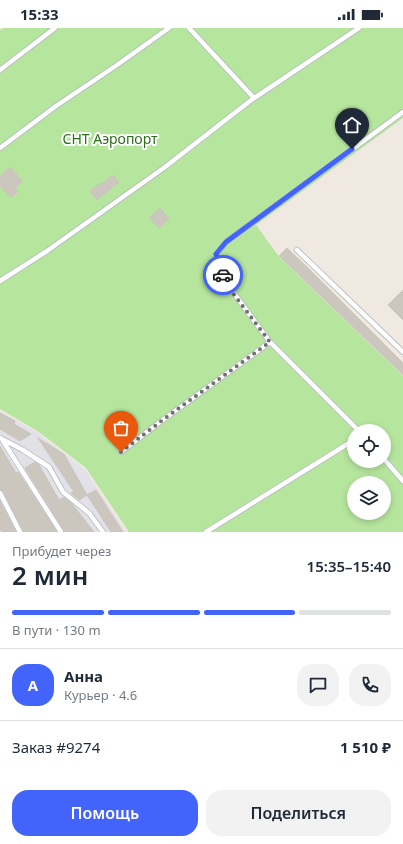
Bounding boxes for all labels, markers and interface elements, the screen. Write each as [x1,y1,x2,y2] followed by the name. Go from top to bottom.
[20,4,59,24] text: 15:33
[335,108,369,149] pin
[341,114,363,136] icon: home
[62,129,158,148] park label: СНТ Аэропорт
[203,255,243,295] courier
[212,264,234,286] icon: car
[104,411,138,452] pin
[110,417,132,439] icon: bag
[347,424,391,520] map controls
[347,424,391,468] button: locate
[347,476,391,520] button: layers
[12,542,111,560] text: Прибудет через
[307,556,391,576] text: 15:35–15:40
[12,557,88,593] text: 2 мин
[12,621,101,639] text: В пути · 130 m
[297,664,339,706] button: chat
[349,664,391,706] button: phone
[64,666,103,686] text: Анна
[28,675,38,695] text: А
[64,686,137,704] text: Курьер · 4.6
[12,737,100,757] text: Заказ #9274
[340,737,391,757] text: 1 510 ₽
[12,790,198,836] button: Помощь
[206,790,391,836] button: Поделиться

